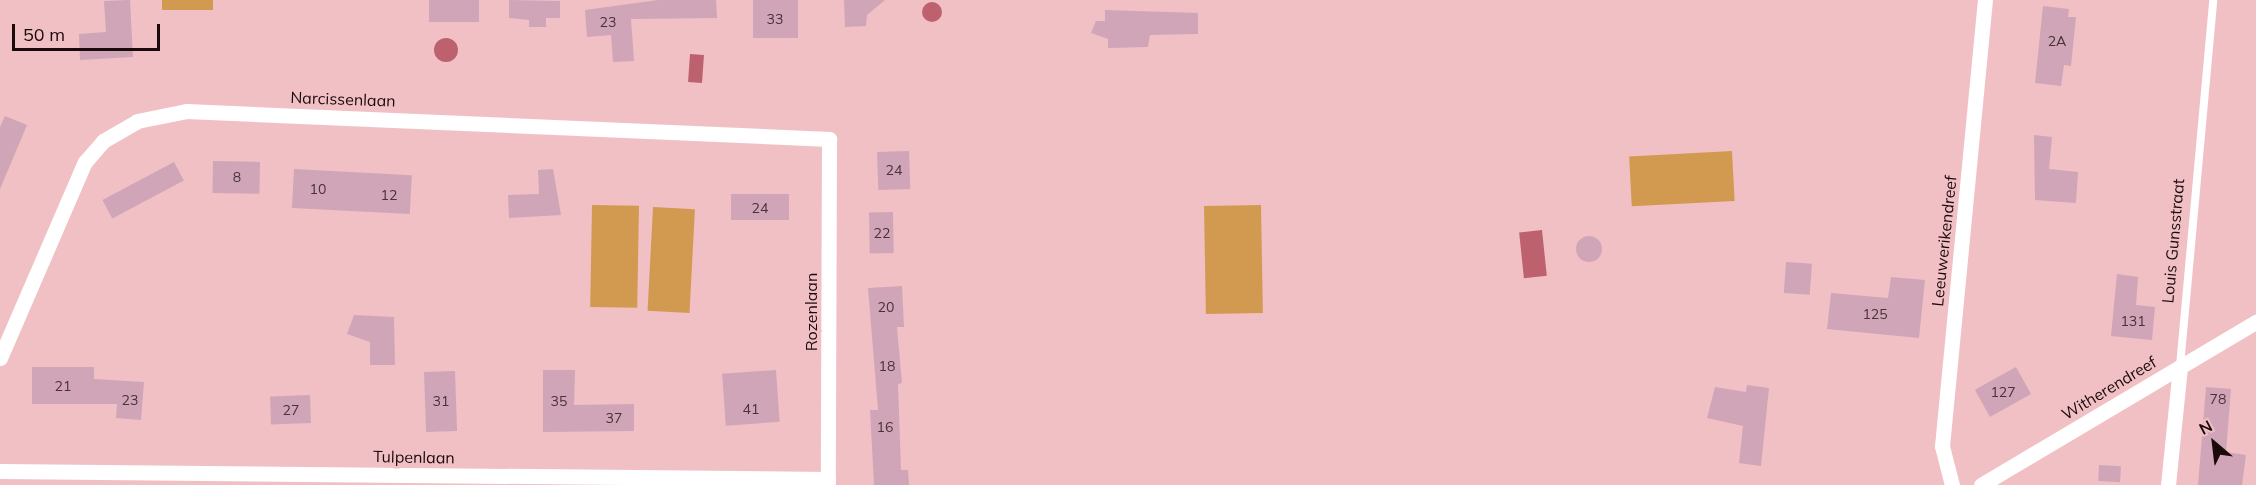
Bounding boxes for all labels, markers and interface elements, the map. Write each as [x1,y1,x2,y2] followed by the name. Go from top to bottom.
[767,11,783,27] house number: 33
[15,12,164,50] scale bar
[600,14,616,30] house number: 23
[23,23,65,46] text: 50 m
[2048,33,2066,49] house number: 2A
[290,88,396,110] street label: Narcissenlaan
[886,162,902,178] house number: 24
[233,169,241,185] house number: 8
[1928,175,1960,307] street label: Leeuwerikendreef
[2158,178,2188,304] street label: Louis Gunsstraat
[310,181,326,197] house number: 10
[381,187,397,203] house number: 12
[752,200,768,216] house number: 24
[874,225,890,241] house number: 22
[801,273,821,351] street label: Rozenlaan
[878,299,894,315] house number: 20
[1862,306,1888,322] house number: 125
[2120,313,2146,329] house number: 131
[2058,352,2160,424] street label: Witherendreef
[879,358,895,374] house number: 18
[55,378,71,394] house number: 21
[1990,384,2016,400] house number: 127
[2210,391,2226,407] house number: 78
[122,392,138,408] house number: 23
[433,393,449,409] house number: 31
[551,393,567,409] house number: 35
[743,401,759,417] house number: 41
[283,402,299,418] house number: 27
[606,410,622,426] house number: 37
[2184,413,2244,473] north arrow
[2196,415,2216,439] text: N
[877,419,893,435] house number: 16
[373,447,455,467] street label: Tulpenlaan

